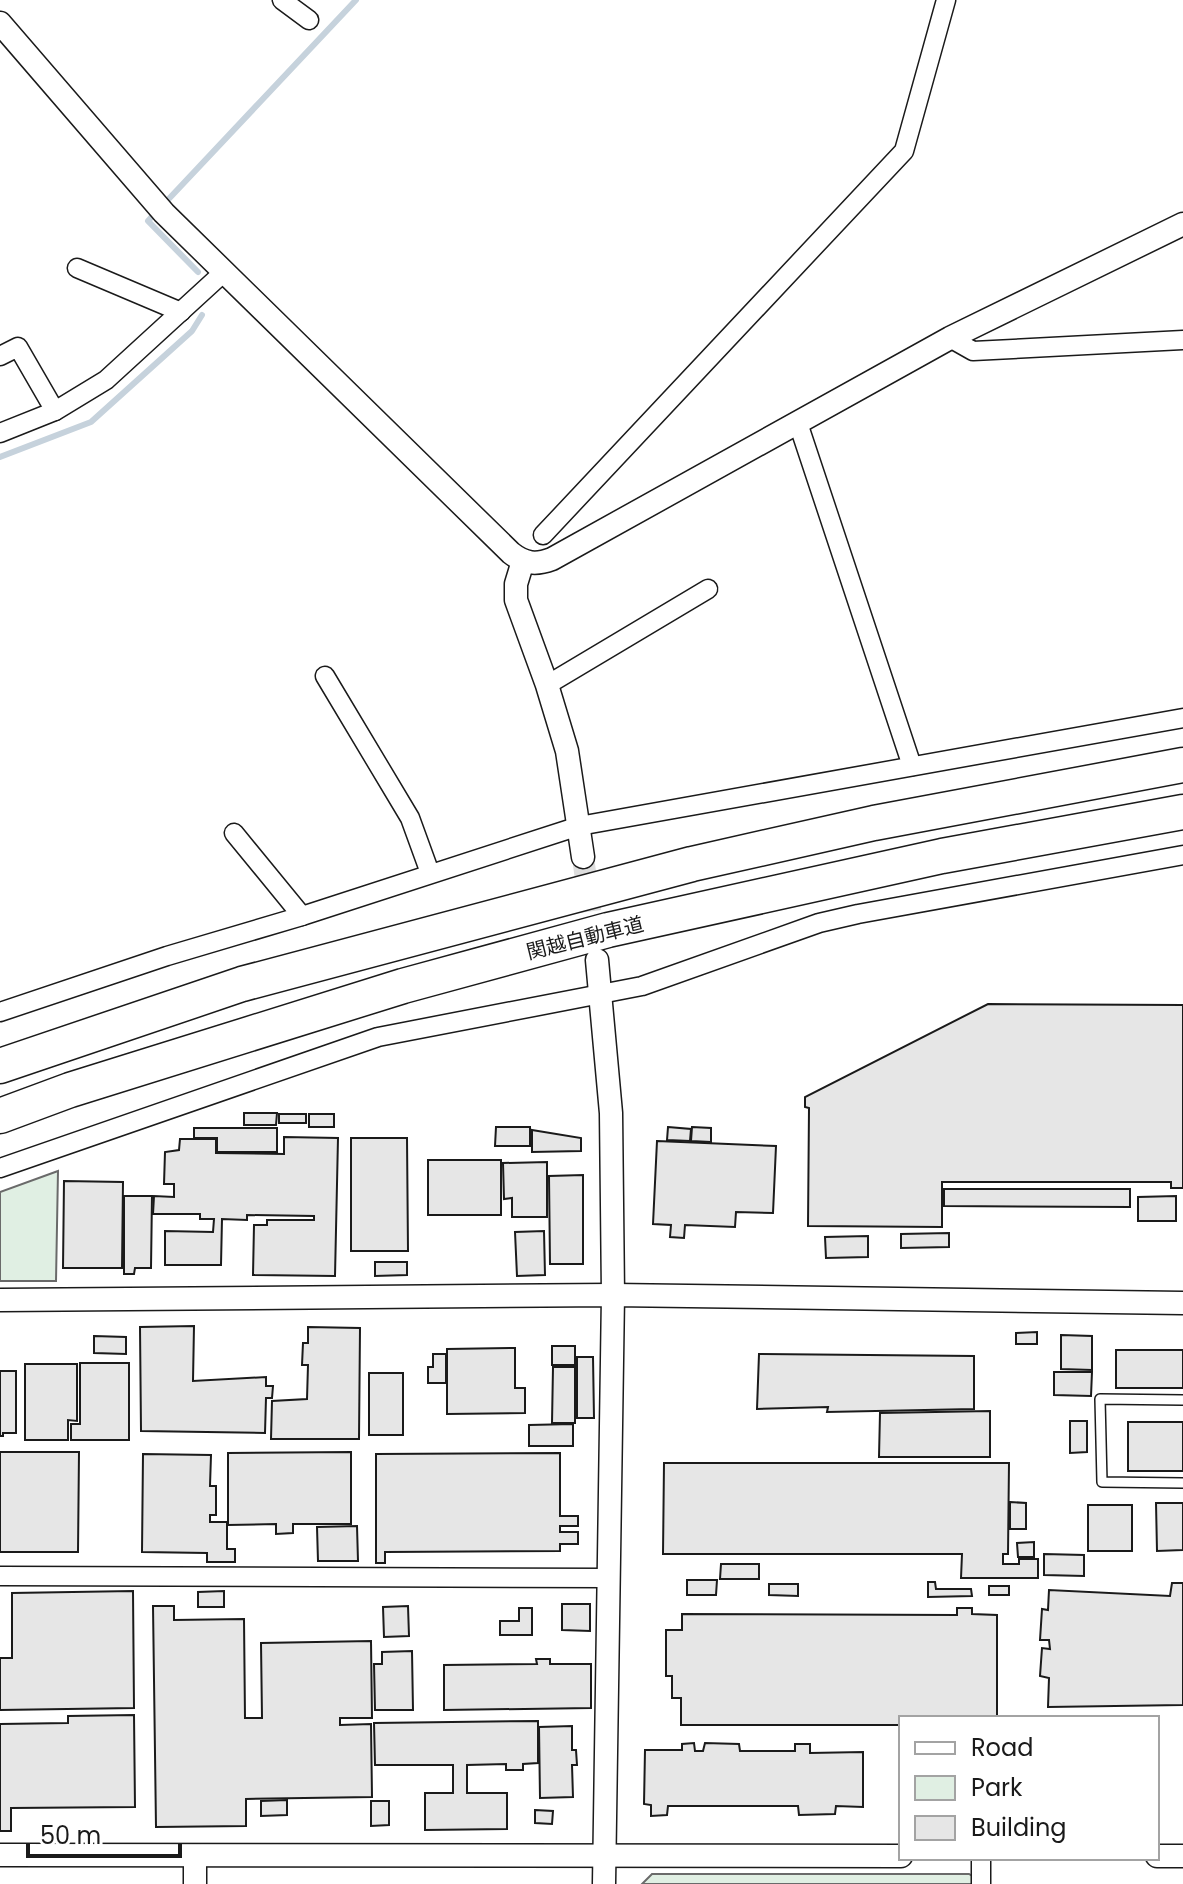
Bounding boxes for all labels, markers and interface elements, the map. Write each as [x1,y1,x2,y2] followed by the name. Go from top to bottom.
[523,910,647,966] street label: 関越自動車道
[899,1716,1159,1860] legend
[971,1731,1033,1764] text: Road
[971,1771,1023,1804] text: Park
[28,1808,180,1858] scale bar
[971,1811,1067,1844] text: Building
[40,1819,101,1852] text: 50 m

